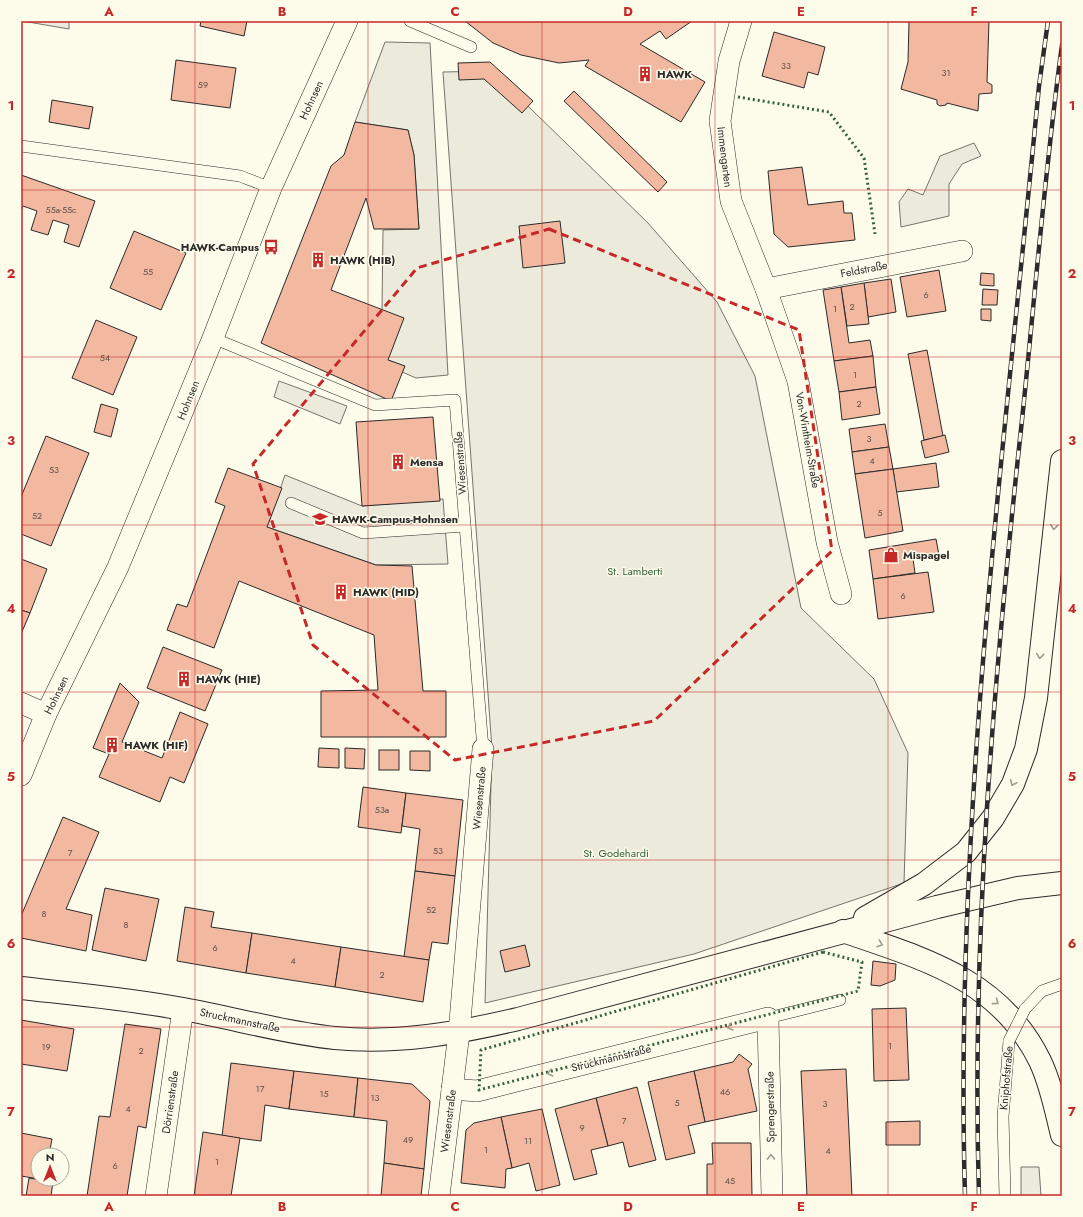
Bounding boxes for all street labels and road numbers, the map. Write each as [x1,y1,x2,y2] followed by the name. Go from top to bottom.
[295,78,327,122] street label: Hohnsen
[713,126,737,188] street label: Immengarten
[839,257,889,281] street label: Feldstraße
[173,378,203,422] street label: Hohnsen
[792,391,824,490] street label: Von-Wintheim-Straße
[450,431,470,495] street label: Wiesenstraße
[40,673,72,717] street label: Hohnsen
[468,765,490,830] street label: Wiesenstraße
[198,1004,282,1036] street label: Struckmannstraße
[569,1040,653,1076] street label: Struckmannstraße
[995,1045,1017,1111] street label: Kniphofstraße
[158,1069,182,1134] street label: Dörrienstraße
[761,1071,779,1143] street label: Sprengerstraße
[436,1088,460,1153] street label: Wiesenstraße

